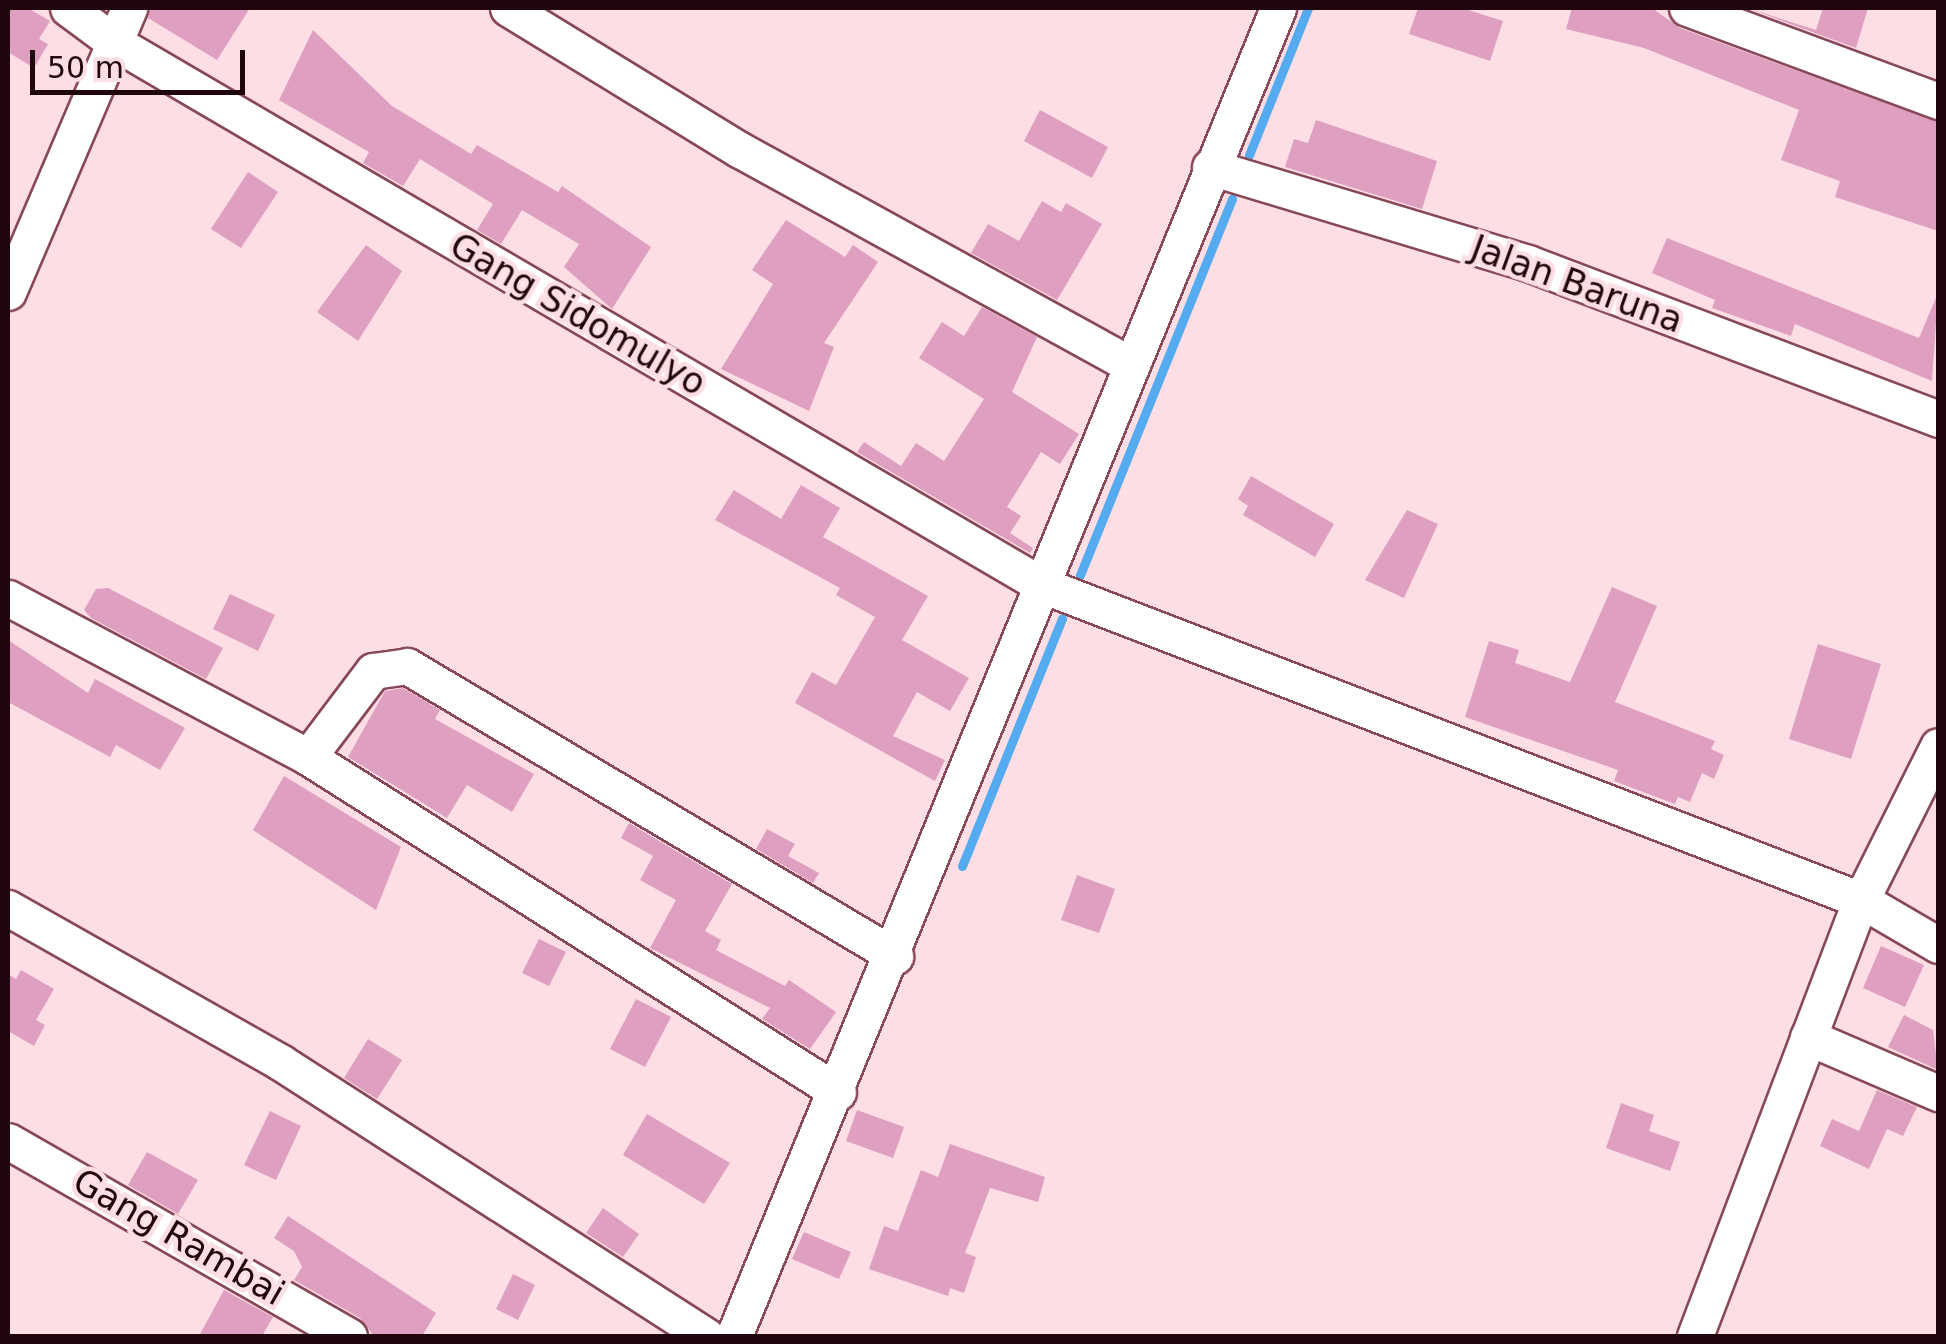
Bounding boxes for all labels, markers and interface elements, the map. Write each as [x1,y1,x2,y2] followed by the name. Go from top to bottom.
[35,30,250,92] scale bar
[47,50,124,85] text: 50 m
[443,224,713,404] street label: Gang Sidomulyo
[1466,226,1688,342] street label: Jalan Baruna
[66,1160,292,1314] street label: Gang Rambai

